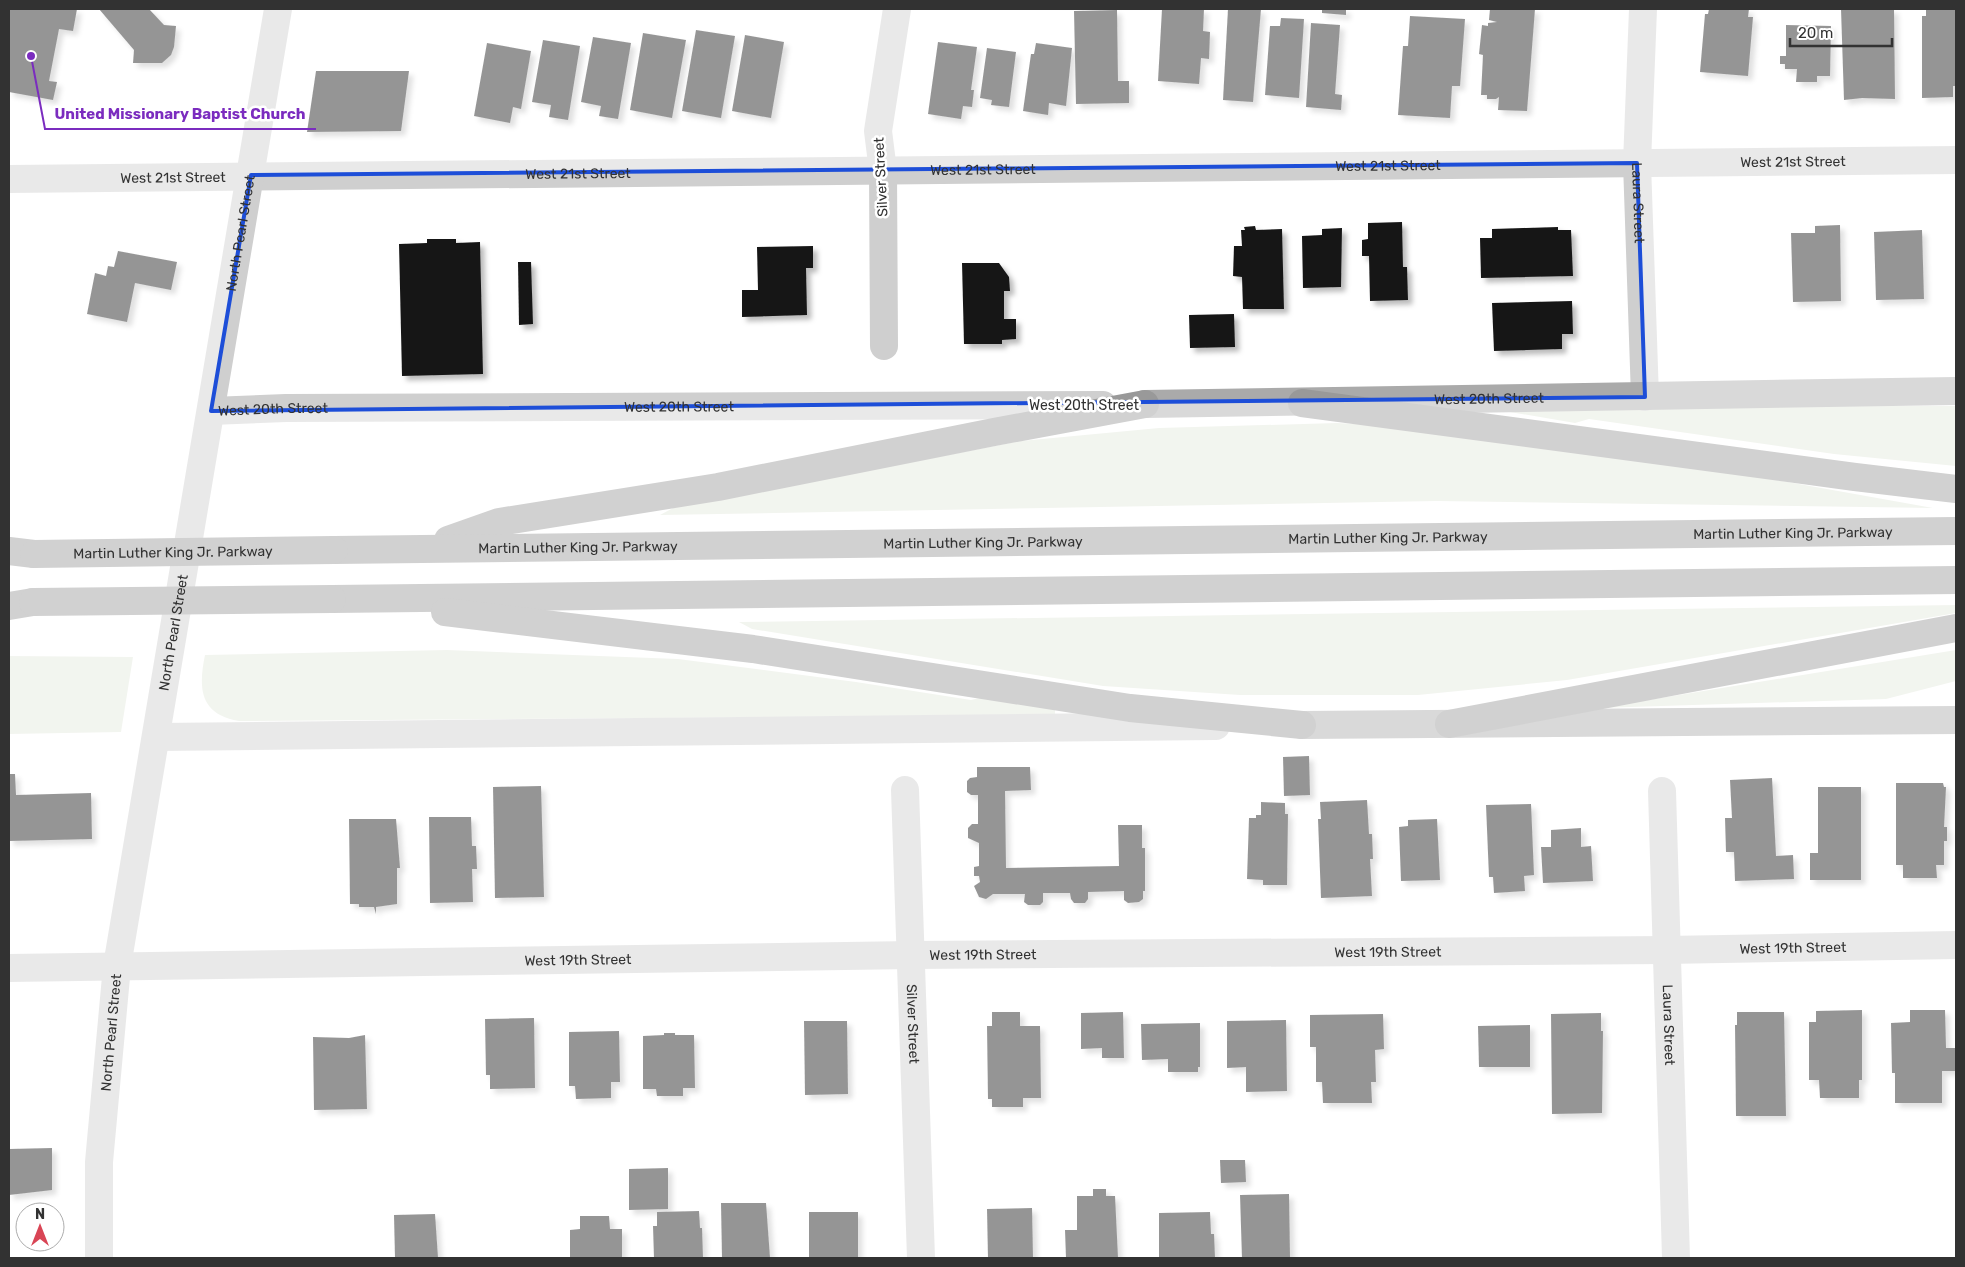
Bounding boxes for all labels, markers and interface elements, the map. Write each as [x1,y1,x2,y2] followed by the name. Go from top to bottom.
[1790,15,1892,47] scale bar
[1798,24,1833,42] text: 20 m
[45,99,316,129] callout: United Missionary Baptist Church
[54,105,306,123] text: United Missionary Baptist Church
[870,136,892,217] street label: Silver Street
[1740,153,1846,171] street label: West 21st Street
[1335,157,1441,175] street label: West 21st Street
[930,160,1036,179] street label: West 21st Street
[1628,162,1648,244] street label: Laura Street
[525,164,631,182] street label: West 21st Street
[120,168,226,186] street label: West 21st Street
[222,173,259,293] street label: North Pearl Street
[1434,389,1545,408] street label: West 20th Street
[1029,397,1139,414] street label: West 20th Street
[624,398,734,415] street label: West 20th Street
[218,399,328,419] street label: West 20th Street
[1693,523,1893,543] street label: Martin Luther King Jr. Parkway
[1288,528,1488,547] street label: Martin Luther King Jr. Parkway
[883,533,1083,552] street label: Martin Luther King Jr. Parkway
[478,537,678,557] street label: Martin Luther King Jr. Parkway
[73,542,273,562] street label: Martin Luther King Jr. Parkway
[155,573,191,692] street label: North Pearl Street
[1739,938,1847,957] street label: West 19th Street
[1334,943,1442,961] street label: West 19th Street
[929,946,1037,963] street label: West 19th Street
[524,951,632,969] street label: West 19th Street
[97,973,125,1092] street label: North Pearl Street
[903,984,923,1065] street label: Silver Street
[1659,984,1679,1066] street label: Laura Street
[15,1202,65,1252] north arrow
[35,1206,45,1223] text: N

